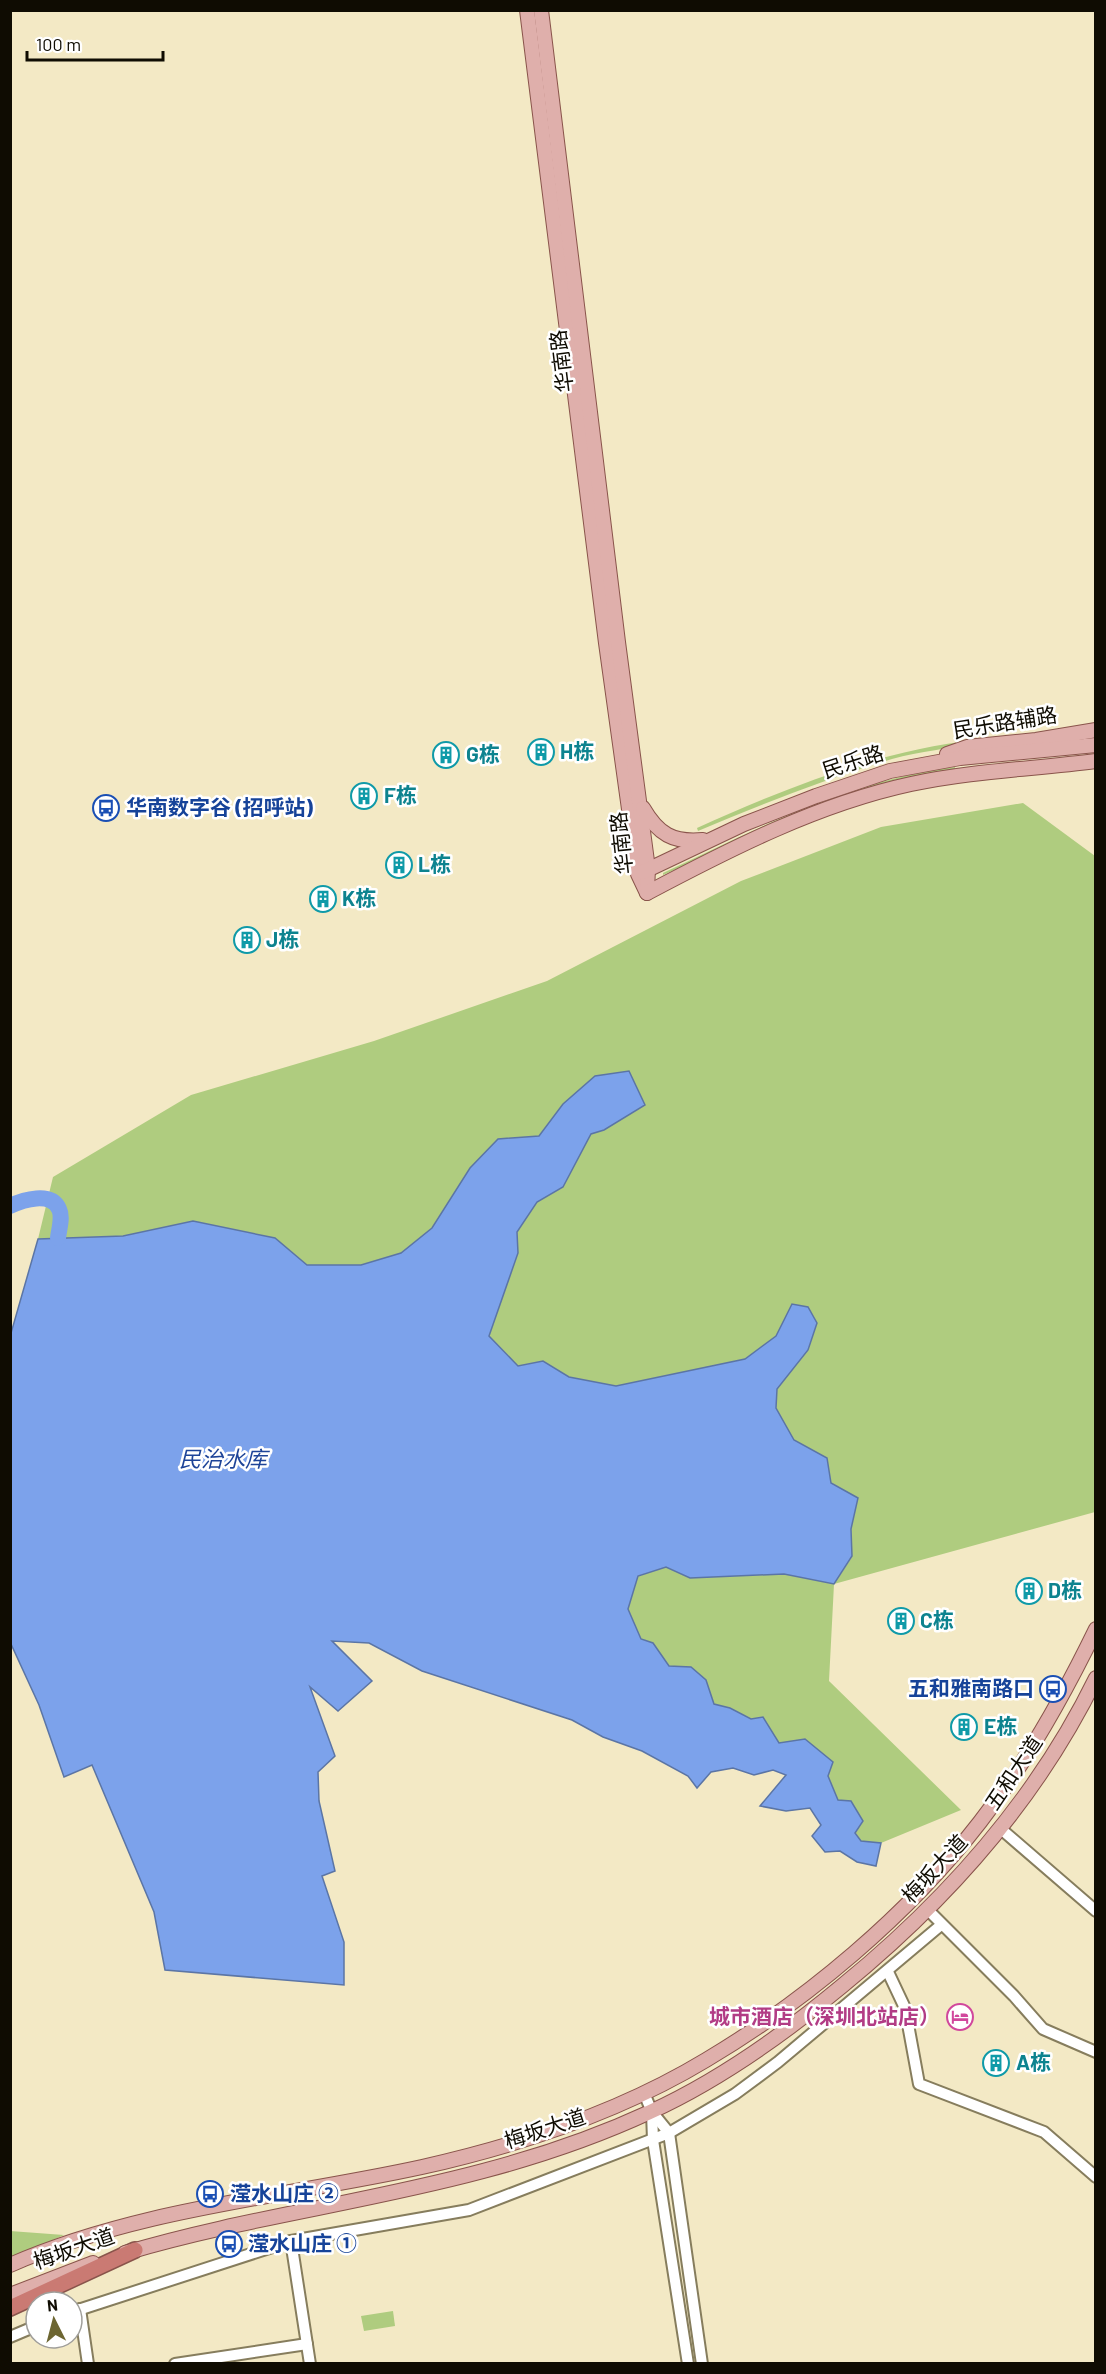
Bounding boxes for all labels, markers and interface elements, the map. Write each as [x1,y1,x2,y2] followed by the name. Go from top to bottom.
[27,24,164,62] scale bar
[36,33,81,55] text: 100 m
[544,328,577,394] street label: 华南路
[951,701,1059,742] street label: 民乐路辅路
[526,737,556,767] building icon: H栋
[560,738,594,763] place label: H栋
[819,739,886,782] street label: 民乐路
[431,740,461,770] building icon: G栋
[466,741,500,766] place label: G栋
[349,781,379,811] building icon: F栋
[384,782,417,807] place label: F栋
[91,793,121,823] bus stop icon: 华南数字谷 (招呼站)
[126,794,313,819] place label: 华南数字谷 (招呼站)
[605,811,636,876] street label: 华南路
[384,850,414,880] building icon: L栋
[418,851,451,876] place label: L栋
[308,884,338,914] building icon: K栋
[342,885,376,910] place label: K栋
[232,925,262,955] building icon: J栋
[266,926,299,951] place label: J栋
[179,1445,271,1471] water label: 民治水库
[1014,1576,1044,1606] building icon: D栋
[1048,1577,1082,1602] place label: D栋
[886,1606,916,1636] building icon: C栋
[920,1607,954,1632] place label: C栋
[1038,1674,1068,1704] bus stop icon: 五和雅南路口
[908,1675,1034,1700] place label: 五和雅南路口
[949,1712,979,1742] building icon: E栋
[984,1713,1017,1738] place label: E栋
[979,1730,1047,1814] street label: 五和大道
[896,1829,972,1907] street label: 梅坂大道
[945,2002,975,2032] hotel icon: 城市酒店（深圳北站店）
[709,2003,940,2028] place label: 城市酒店（深圳北站店）
[981,2048,1011,2078] building icon: A栋
[1016,2049,1051,2074] place label: A栋
[501,2103,588,2152] street label: 梅坂大道
[195,2179,225,2209] bus stop icon: 滢水山庄 ②
[230,2180,339,2205] place label: 滢水山庄 ②
[30,2222,117,2273] street label: 梅坂大道
[214,2229,244,2259] bus stop icon: 滢水山庄 ①
[248,2230,357,2255] place label: 滢水山庄 ①
[24,2290,84,2350] north arrow
[46,2295,59,2315] text: N

